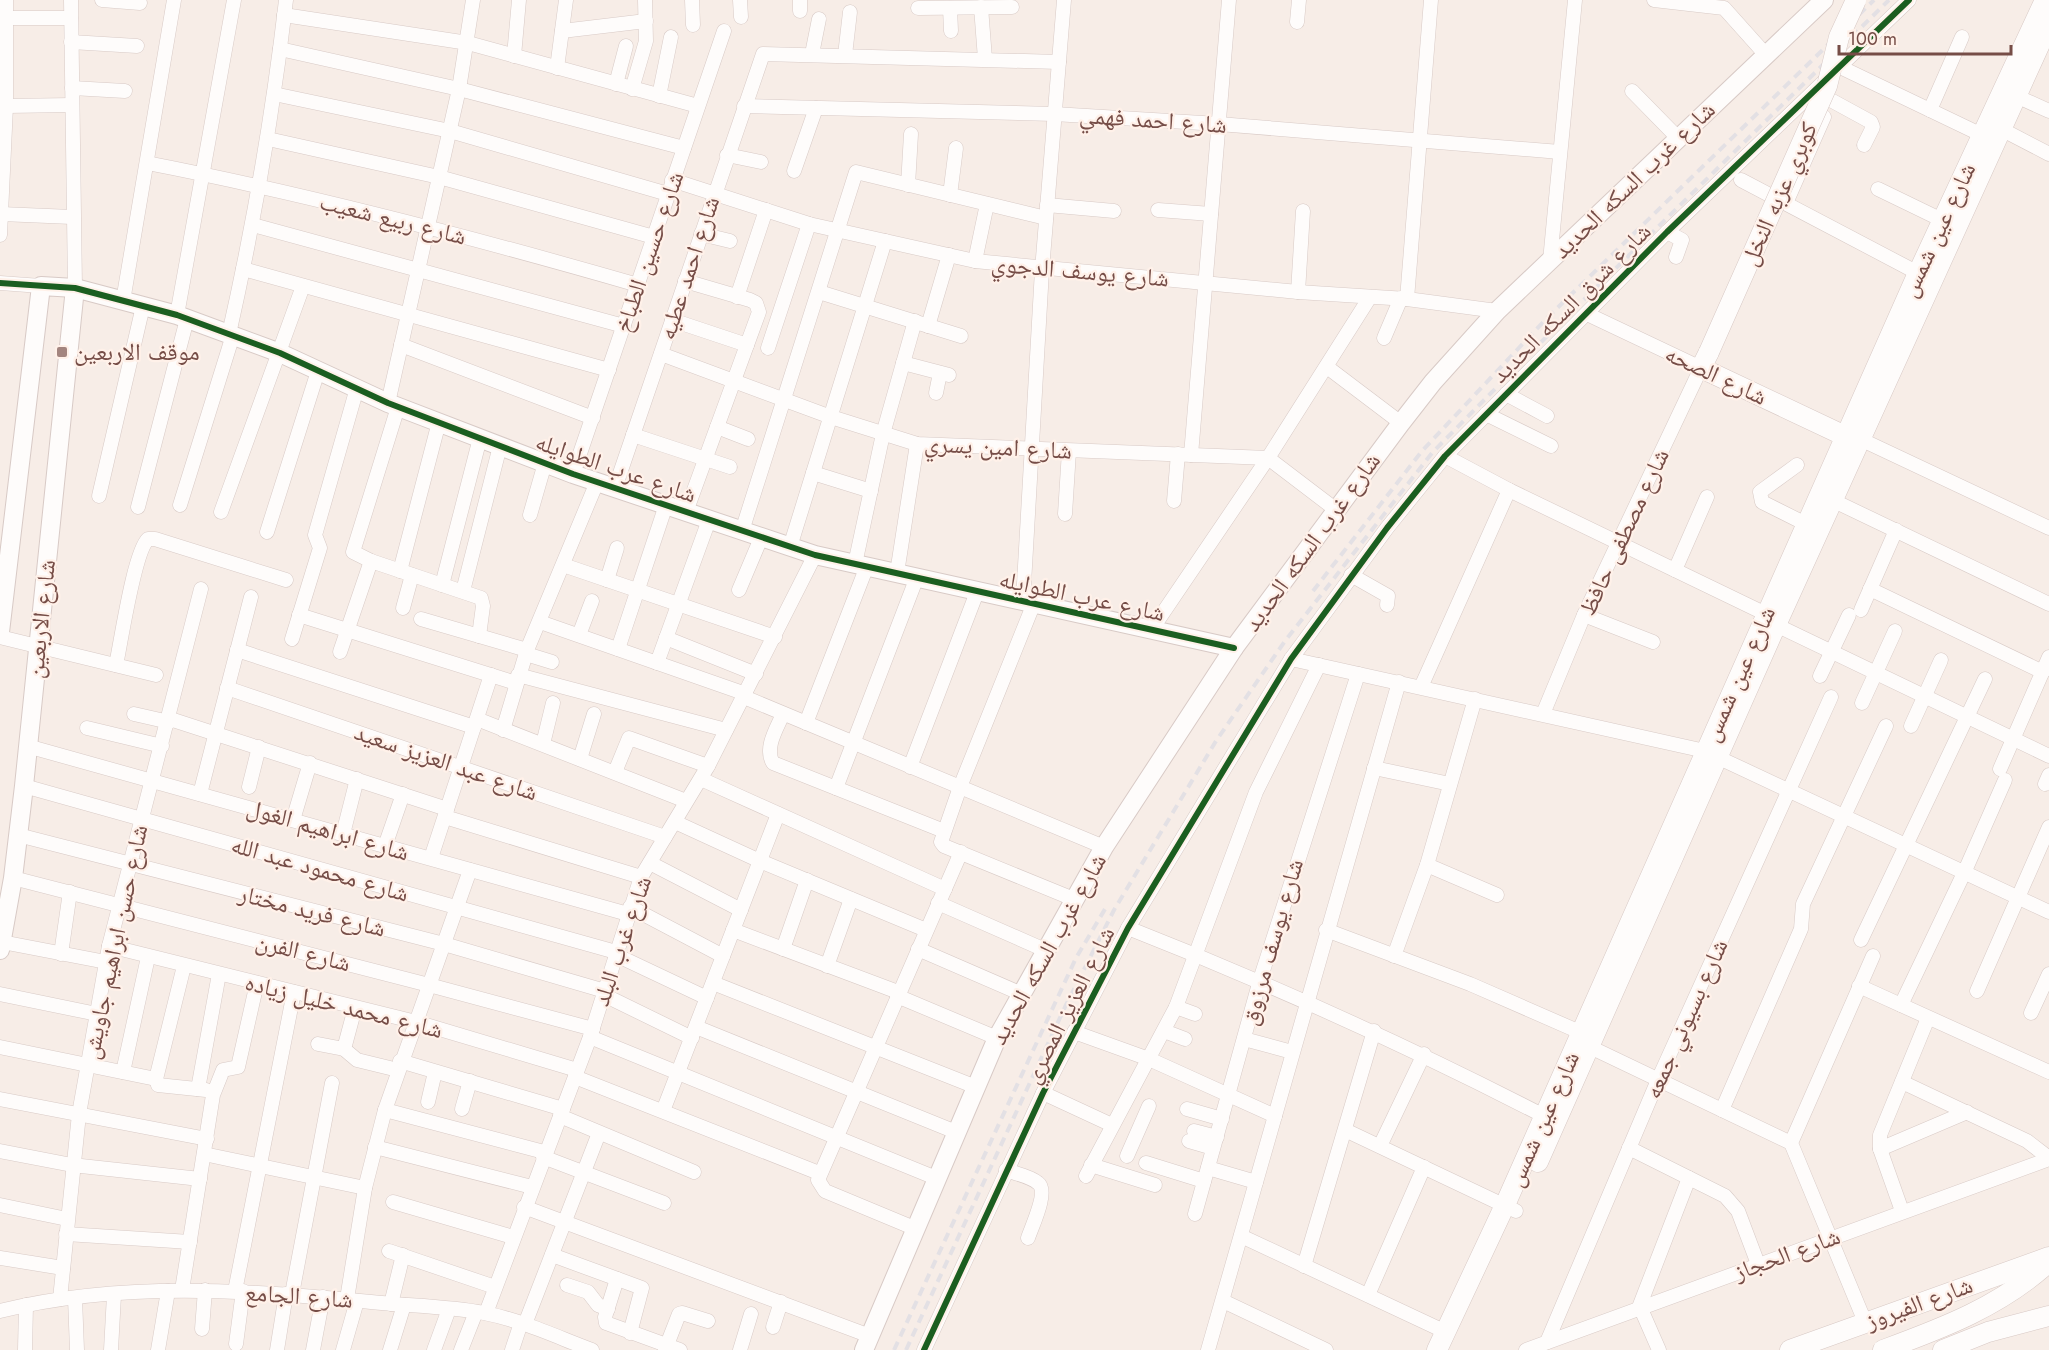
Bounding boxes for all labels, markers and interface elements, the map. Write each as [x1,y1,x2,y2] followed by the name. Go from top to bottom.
[1839,18,2012,56] scale bar
[1848,26,1897,52] text: 100 m
[1545,93,1723,267] street label: شارع غرب السكه الحديد
[1078,97,1228,144] street label: شارع احمد فهمي
[1731,116,1828,272] street label: كوبري عزبه النخل
[1891,157,1984,303] street label: شارع عين شمس
[605,167,692,337] street label: شارع حسين الطباخ
[316,183,470,254] street label: شارع ربيع شعيب
[649,192,728,344] street label: شارع احمد عطيه
[1482,214,1659,391] street label: شارع شرق السكه الحديد
[989,245,1170,298] street label: شارع يوسف الدجوي
[74,334,200,369] place label: موقف الاربعين
[1659,336,1773,413] street label: شارع الصحه
[55,345,69,359] marker: موقف الاربعين
[531,424,701,511] street label: شارع عرب الطوايله
[923,425,1073,470] street label: شارع امين يسري
[1570,443,1678,621] street label: شارع مصطفى حافظ
[1235,445,1389,639] street label: شارع غرب السكه الحديد
[17,558,64,680] street label: شارع الاربعين
[996,561,1168,630] street label: شارع عرب الطوايله
[1693,600,1784,747] street label: شارع عين شمس
[350,714,543,809] street label: شارع عبد العزيز سعيد
[243,790,413,869] street label: شارع ابراهيم الغول
[73,821,156,1062] street label: شارع حسن ابراهيم جاويش
[227,826,413,911] street label: شارع محمود عبد الله
[980,847,1115,1051] street label: شارع غرب السكه الحديد
[1231,855,1312,1029] street label: شارع يوسف مرزوق
[583,871,660,1011] street label: شارع غرب البلد
[234,875,389,946] street label: شارع فريد مختار
[1014,920,1125,1090] street label: شارع العزيز المصري
[252,923,354,980] street label: شارع الفرن
[1635,933,1738,1105] street label: شارع بسيوني جمعه
[242,964,447,1047] street label: شارع محمد خليل زياده
[1497,1045,1588,1192] street label: شارع عين شمس
[1728,1218,1845,1289] street label: شارع الحجاز
[1859,1267,1977,1338] street label: شارع الفيروز
[244,1274,354,1317] street label: شارع الجامع

